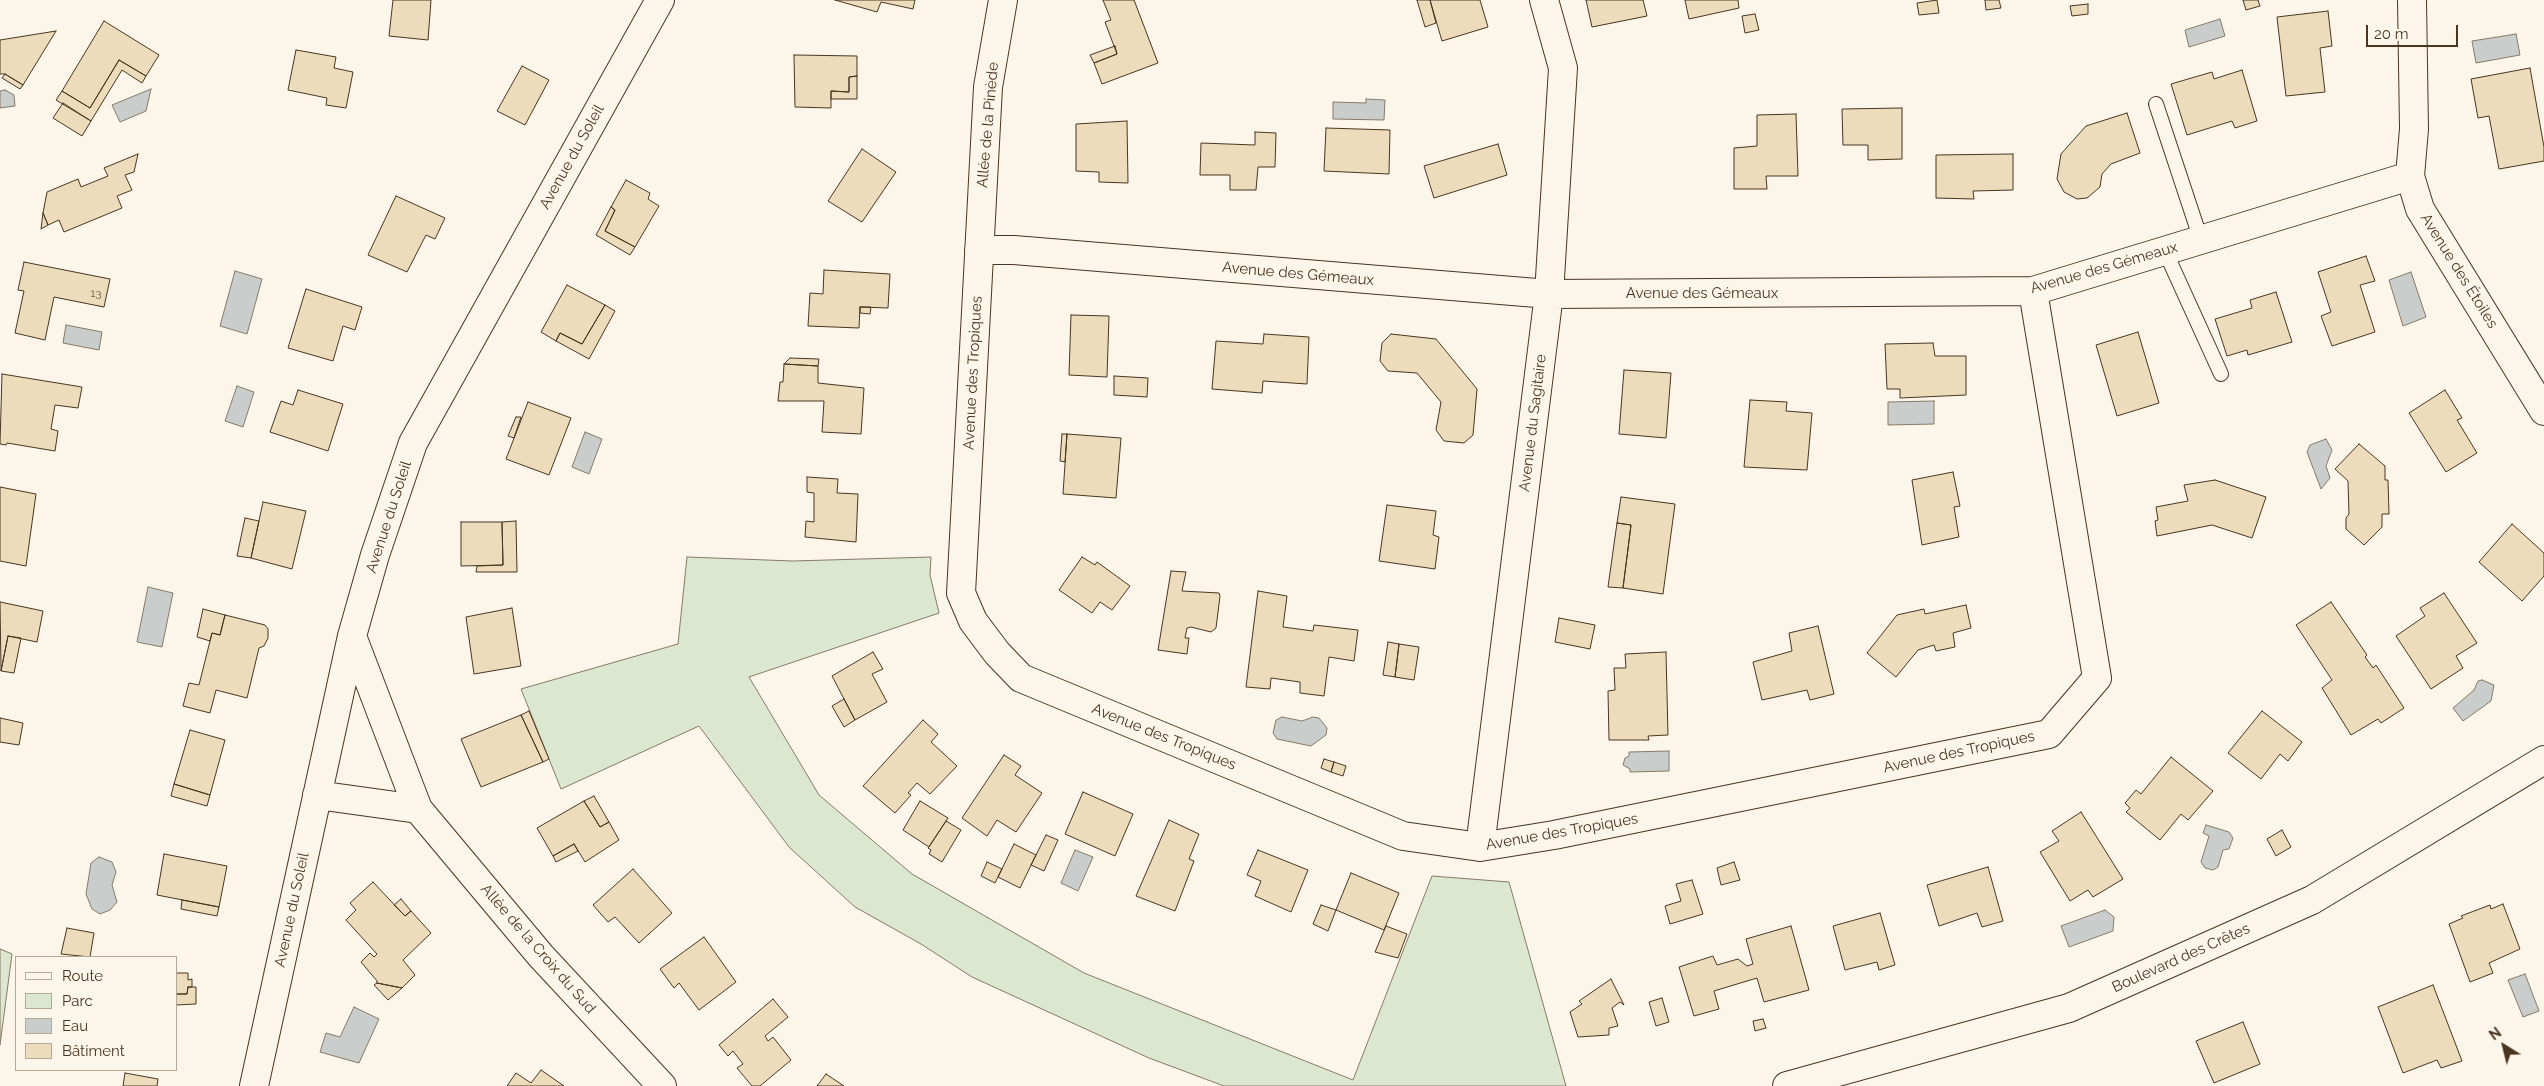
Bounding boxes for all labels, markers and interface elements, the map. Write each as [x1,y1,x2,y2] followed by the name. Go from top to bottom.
[2369,15,2462,47] scale bar
[2374,25,2409,43] text: 20 m
[974,61,1002,189] street label: Allée de la Pinède
[536,102,608,212] street label: Avenue du Soleil
[2416,210,2502,332] street label: Avenue des Étoiles
[2028,238,2180,298] street label: Avenue des Gémeaux
[1221,258,1375,290] street label: Avenue des Gémeaux
[1626,284,1778,302] street label: Avenue des Gémeaux
[90,286,102,300] house number: 13
[960,296,986,450] street label: Avenue des Tropiques
[1516,353,1550,493] street label: Avenue du Sagitaire
[362,459,416,575] street label: Avenue du Soleil
[1089,700,1239,774] street label: Avenue des Tropiques
[1882,727,2036,777] street label: Avenue des Tropiques
[1485,810,1639,854] street label: Avenue des Tropiques
[271,851,313,969] street label: Avenue du Soleil
[477,880,599,1018] street label: Allée de la Croix du Sud
[2109,920,2253,996] street label: Boulevard des Crêtes
[15,956,178,1071] legend
[62,967,103,985] text: Route
[62,992,93,1010] text: Parc
[62,1017,88,1035] text: Eau
[2479,1021,2529,1071] north arrow
[2486,1024,2504,1043] text: N
[62,1042,125,1060] text: Bâtiment

